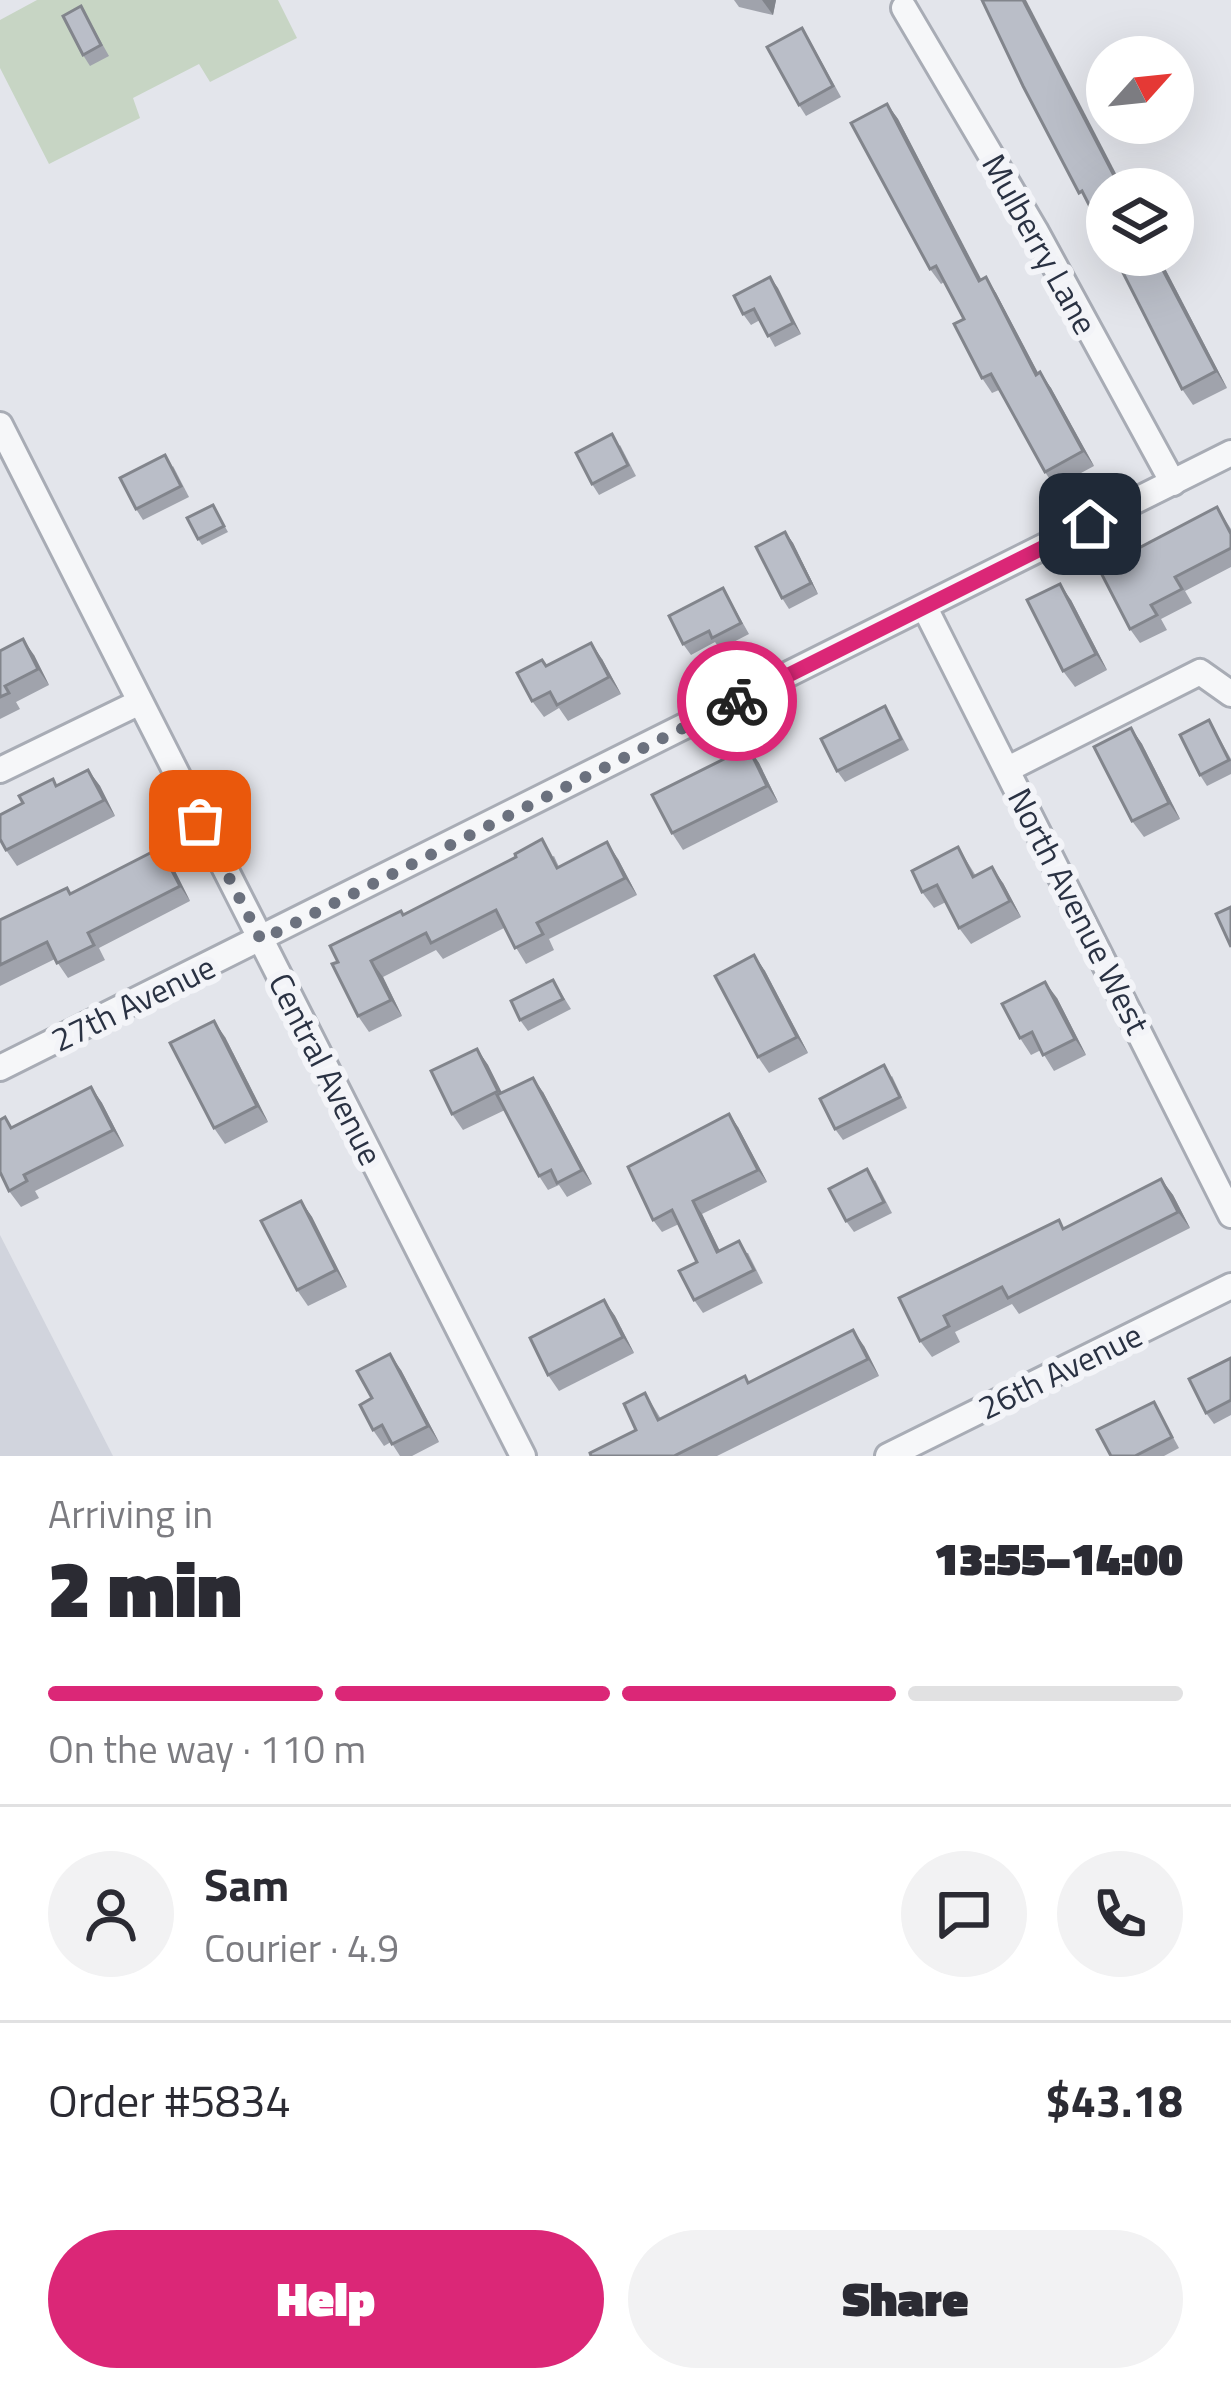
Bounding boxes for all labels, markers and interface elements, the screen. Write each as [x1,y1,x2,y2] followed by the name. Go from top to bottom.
[1086,36,1194,144] north arrow
[1086,36,1194,276] map controls
[970,145,1110,343] street label: Mulberry Lane
[1086,168,1194,276] button: layers
[1039,473,1141,575] pin
[1057,491,1123,557] icon: home
[677,641,797,761] courier
[704,668,770,734] icon: bike
[149,770,251,872] pin
[995,779,1163,1043] street label: North Avenue West
[167,788,233,854] icon: bag
[43,942,223,1064] street label: 27th Avenue
[256,964,396,1174] street label: Central Avenue
[970,1310,1150,1432] street label: 26th Avenue
[48,1484,213,1543] text: Arriving in
[934,1524,1183,1592] text: 13:55–14:00
[48,1529,242,1647] text: 2 min
[48,1719,366,1778] text: On the way · 110 m
[204,1850,289,1918] text: Sam
[48,1851,174,1977] button: person
[901,1851,1027,1977] button: chat
[1057,1851,1183,1977] button: phone
[204,1918,399,1977] text: Courier · 4.9
[48,2066,291,2134] text: Order #5834
[1045,2066,1183,2134] text: $43.18
[48,2230,604,2368] button: Help
[628,2230,1183,2368] button: Share

